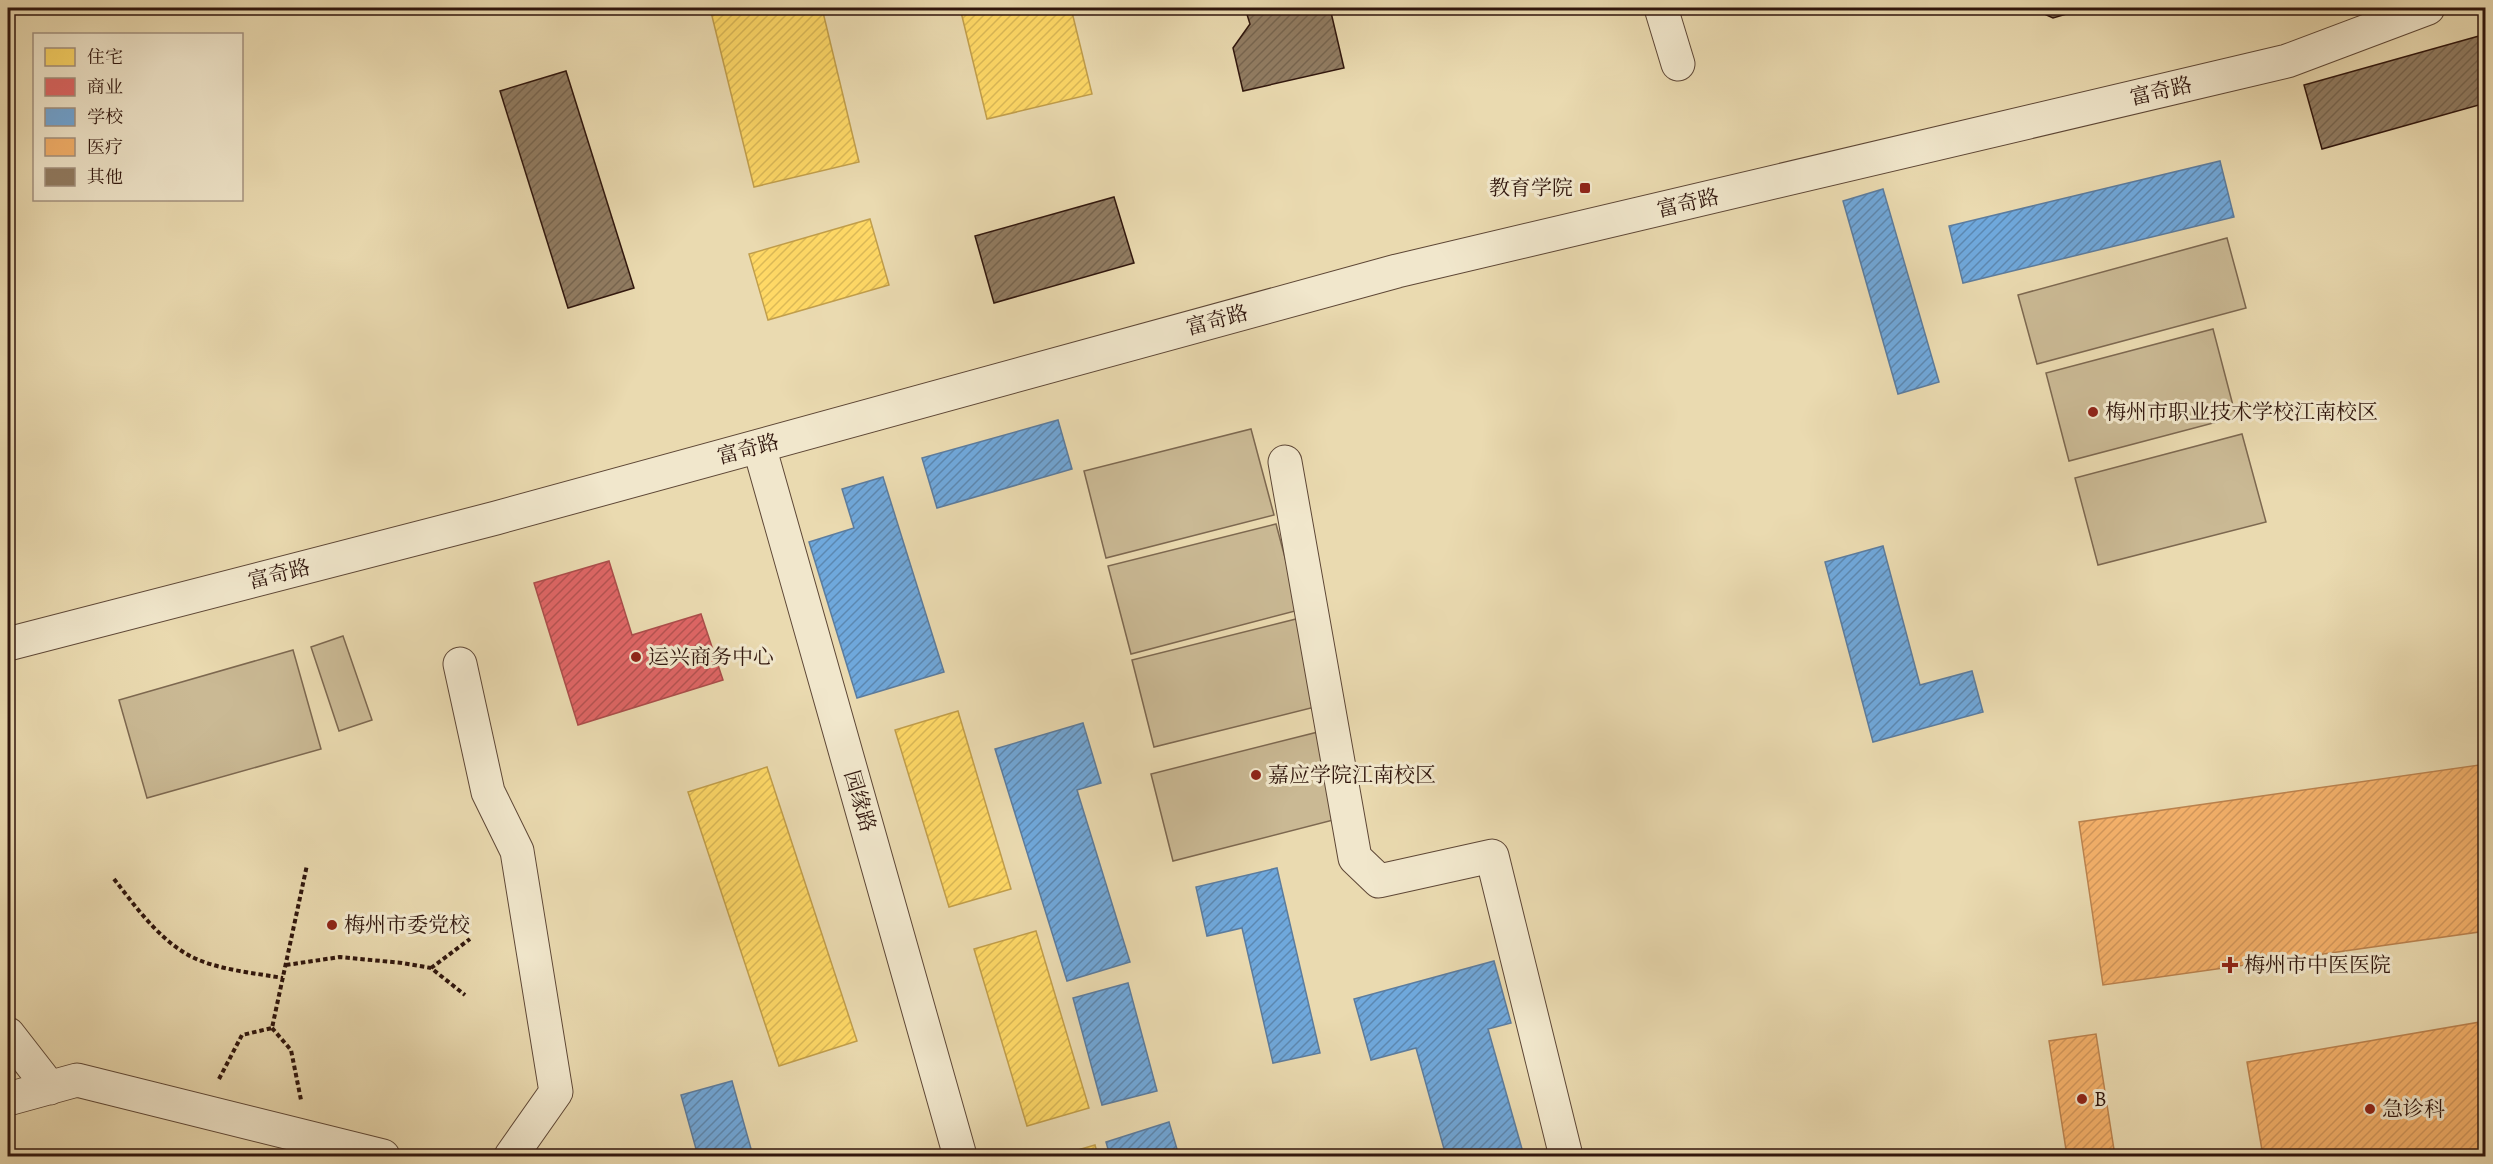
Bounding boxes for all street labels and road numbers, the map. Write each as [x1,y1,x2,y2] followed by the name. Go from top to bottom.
[2127,70,2195,112] street label: 富奇路
[1654,182,1722,224] street label: 富奇路
[1183,298,1251,342] street label: 富奇路
[714,427,782,471] street label: 富奇路
[245,553,313,595] street label: 富奇路
[838,767,882,835] street label: 园缘路

